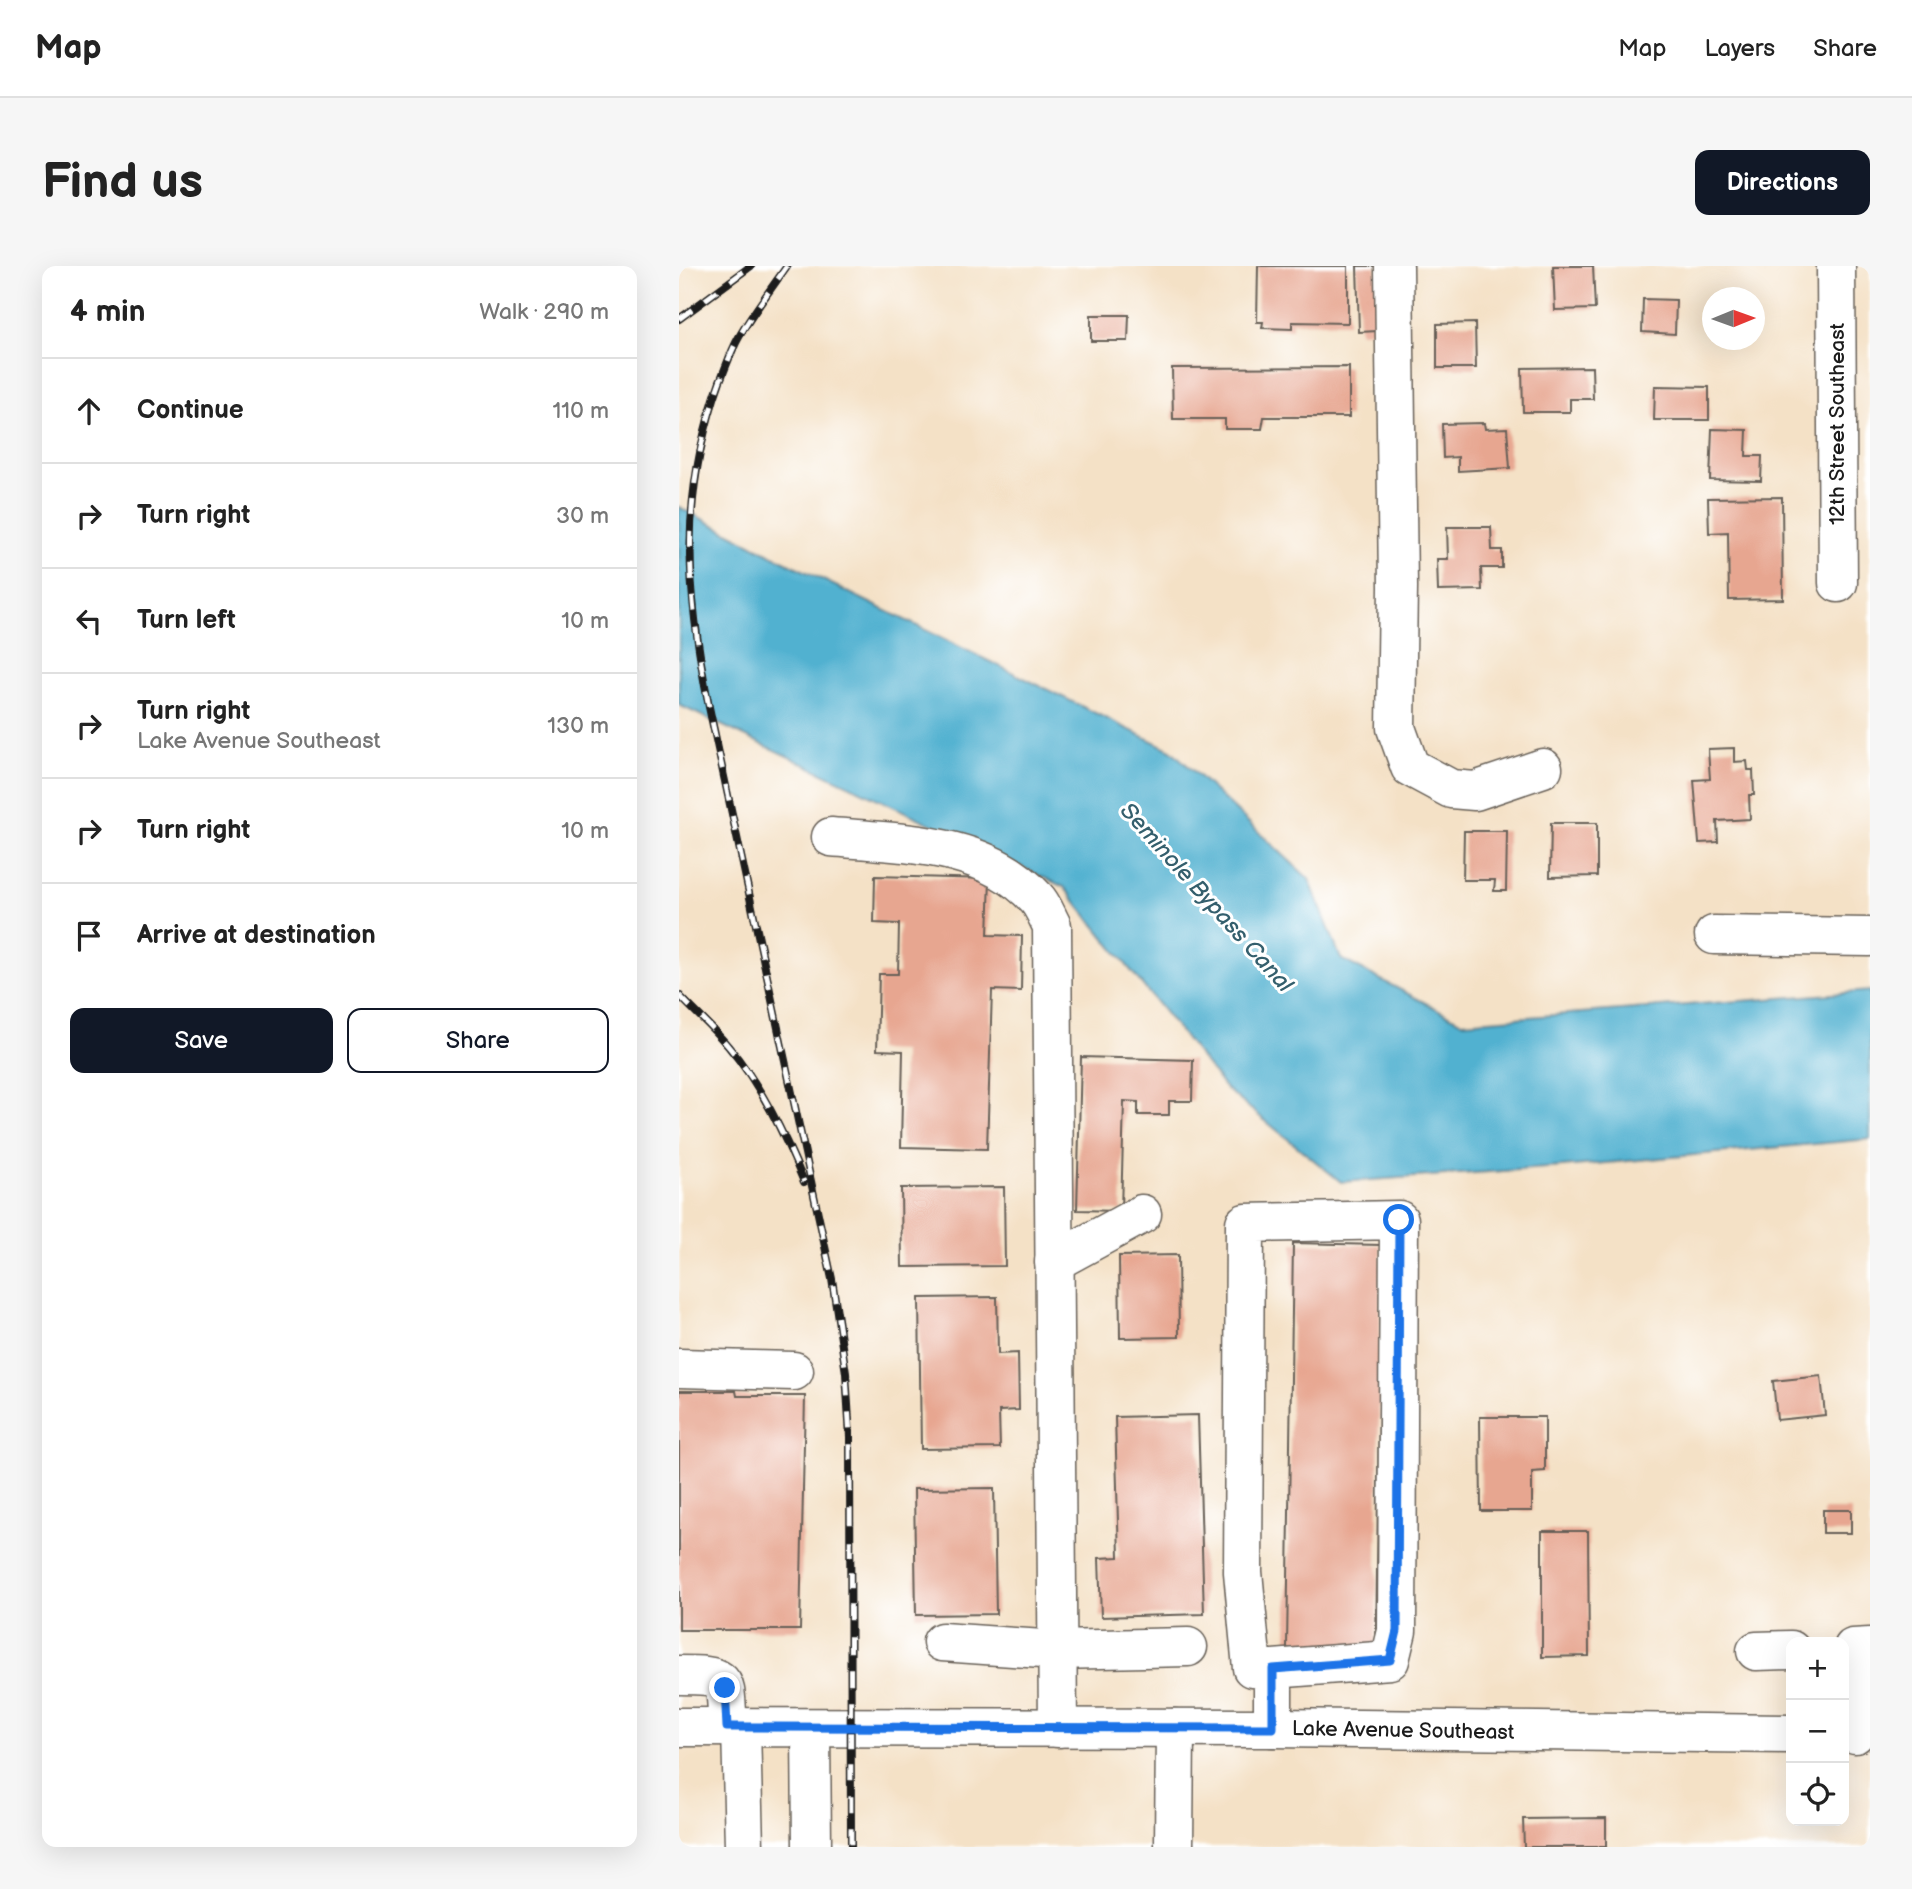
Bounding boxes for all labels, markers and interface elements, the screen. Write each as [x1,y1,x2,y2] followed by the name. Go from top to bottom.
[35,28,101,68] text: Map
[1618,34,1666,63] text: Map
[1704,34,1775,63] text: Layers
[1813,34,1877,63] text: Share
[1695,150,1870,215] button: Directions
[42,153,203,212] text: Find us
[1702,287,1765,350] north arrow
[70,294,145,330] text: 4 min
[479,298,609,326] text: Walk · 290 m
[1825,322,1850,525] street label: 12th Street Southeast
[70,392,108,430] icon: ahead
[137,395,244,426] text: Continue
[552,397,609,425] text: 110 m
[70,497,108,535] icon: right
[137,500,250,531] text: Turn right
[556,502,609,530] text: 30 m
[70,602,108,640] icon: left
[137,605,236,636] text: Turn left
[561,607,609,635] text: 10 m
[137,696,250,727] text: Turn right
[70,707,108,745] icon: right
[547,712,609,740] text: 130 m
[137,727,381,755] text: Lake Avenue Southeast
[1114,797,1299,999] water label: Seminole Bypass Canal
[70,812,108,850] icon: right
[137,815,250,846] text: Turn right
[561,817,609,845] text: 10 m
[70,917,108,955] icon: arrive
[137,920,376,951] text: Arrive at destination
[70,1008,333,1073] button: Save
[347,1008,609,1073] button: Share
[1383,1204,1414,1235] route start
[1786,1637,1849,1826] map controls
[1786,1637,1849,1700] button: +
[709,1672,740,1703] route end
[1786,1700,1849,1763] button: −
[1292,1716,1515,1745] street label: Lake Avenue Southeast
[1786,1763,1849,1826] button: locate

